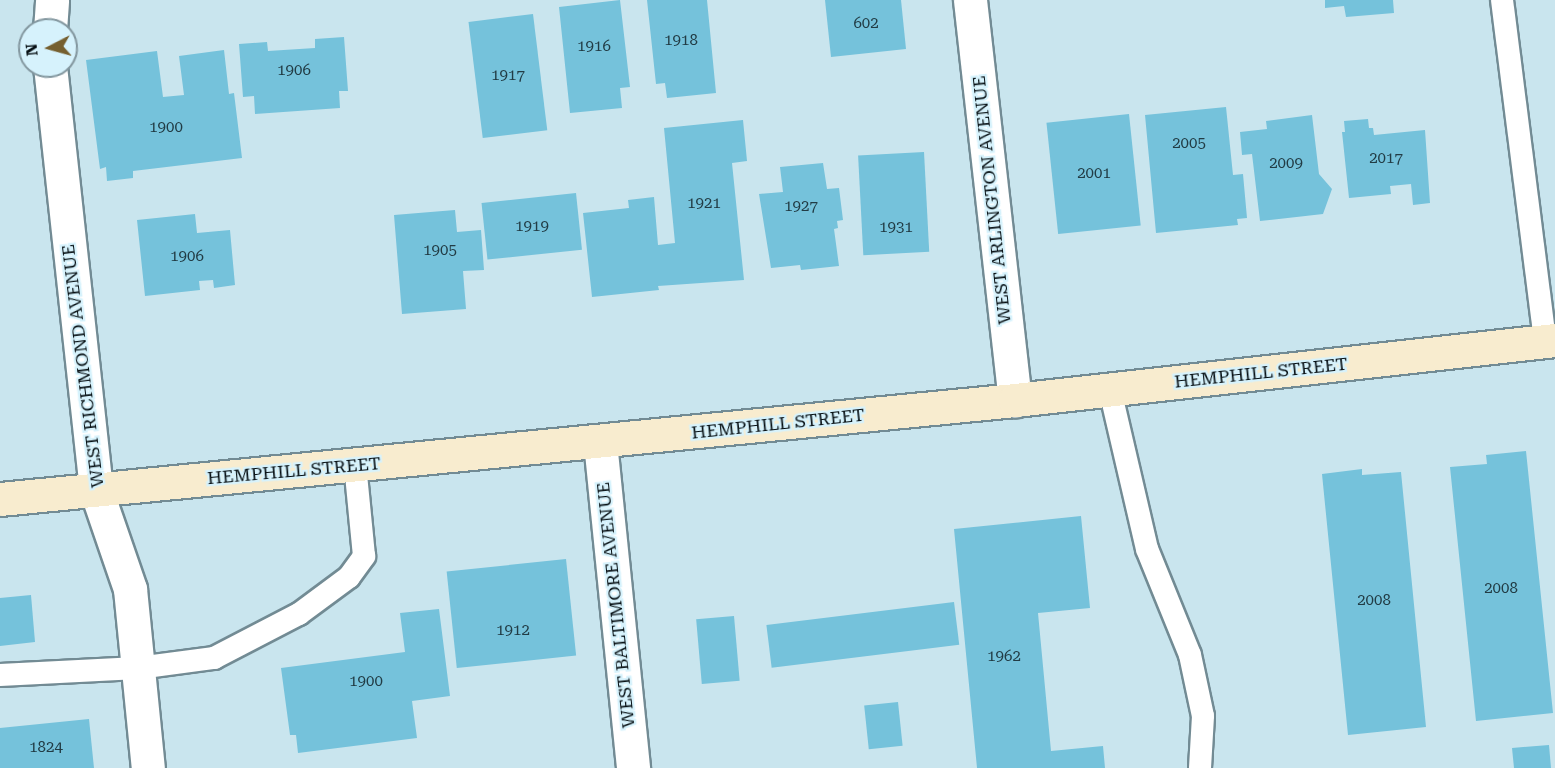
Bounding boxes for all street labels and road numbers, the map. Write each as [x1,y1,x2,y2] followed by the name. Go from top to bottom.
[968,75,1016,325] street label: WEST ARLINGTON AVENUE
[57,243,109,489] street label: WEST RICHMOND AVENUE
[1173,353,1349,393] street label: HEMPHILL STREET
[690,404,866,444] street label: HEMPHILL STREET
[206,453,382,489] street label: HEMPHILL STREET
[592,481,640,729] street label: WEST BALTIMORE AVENUE

